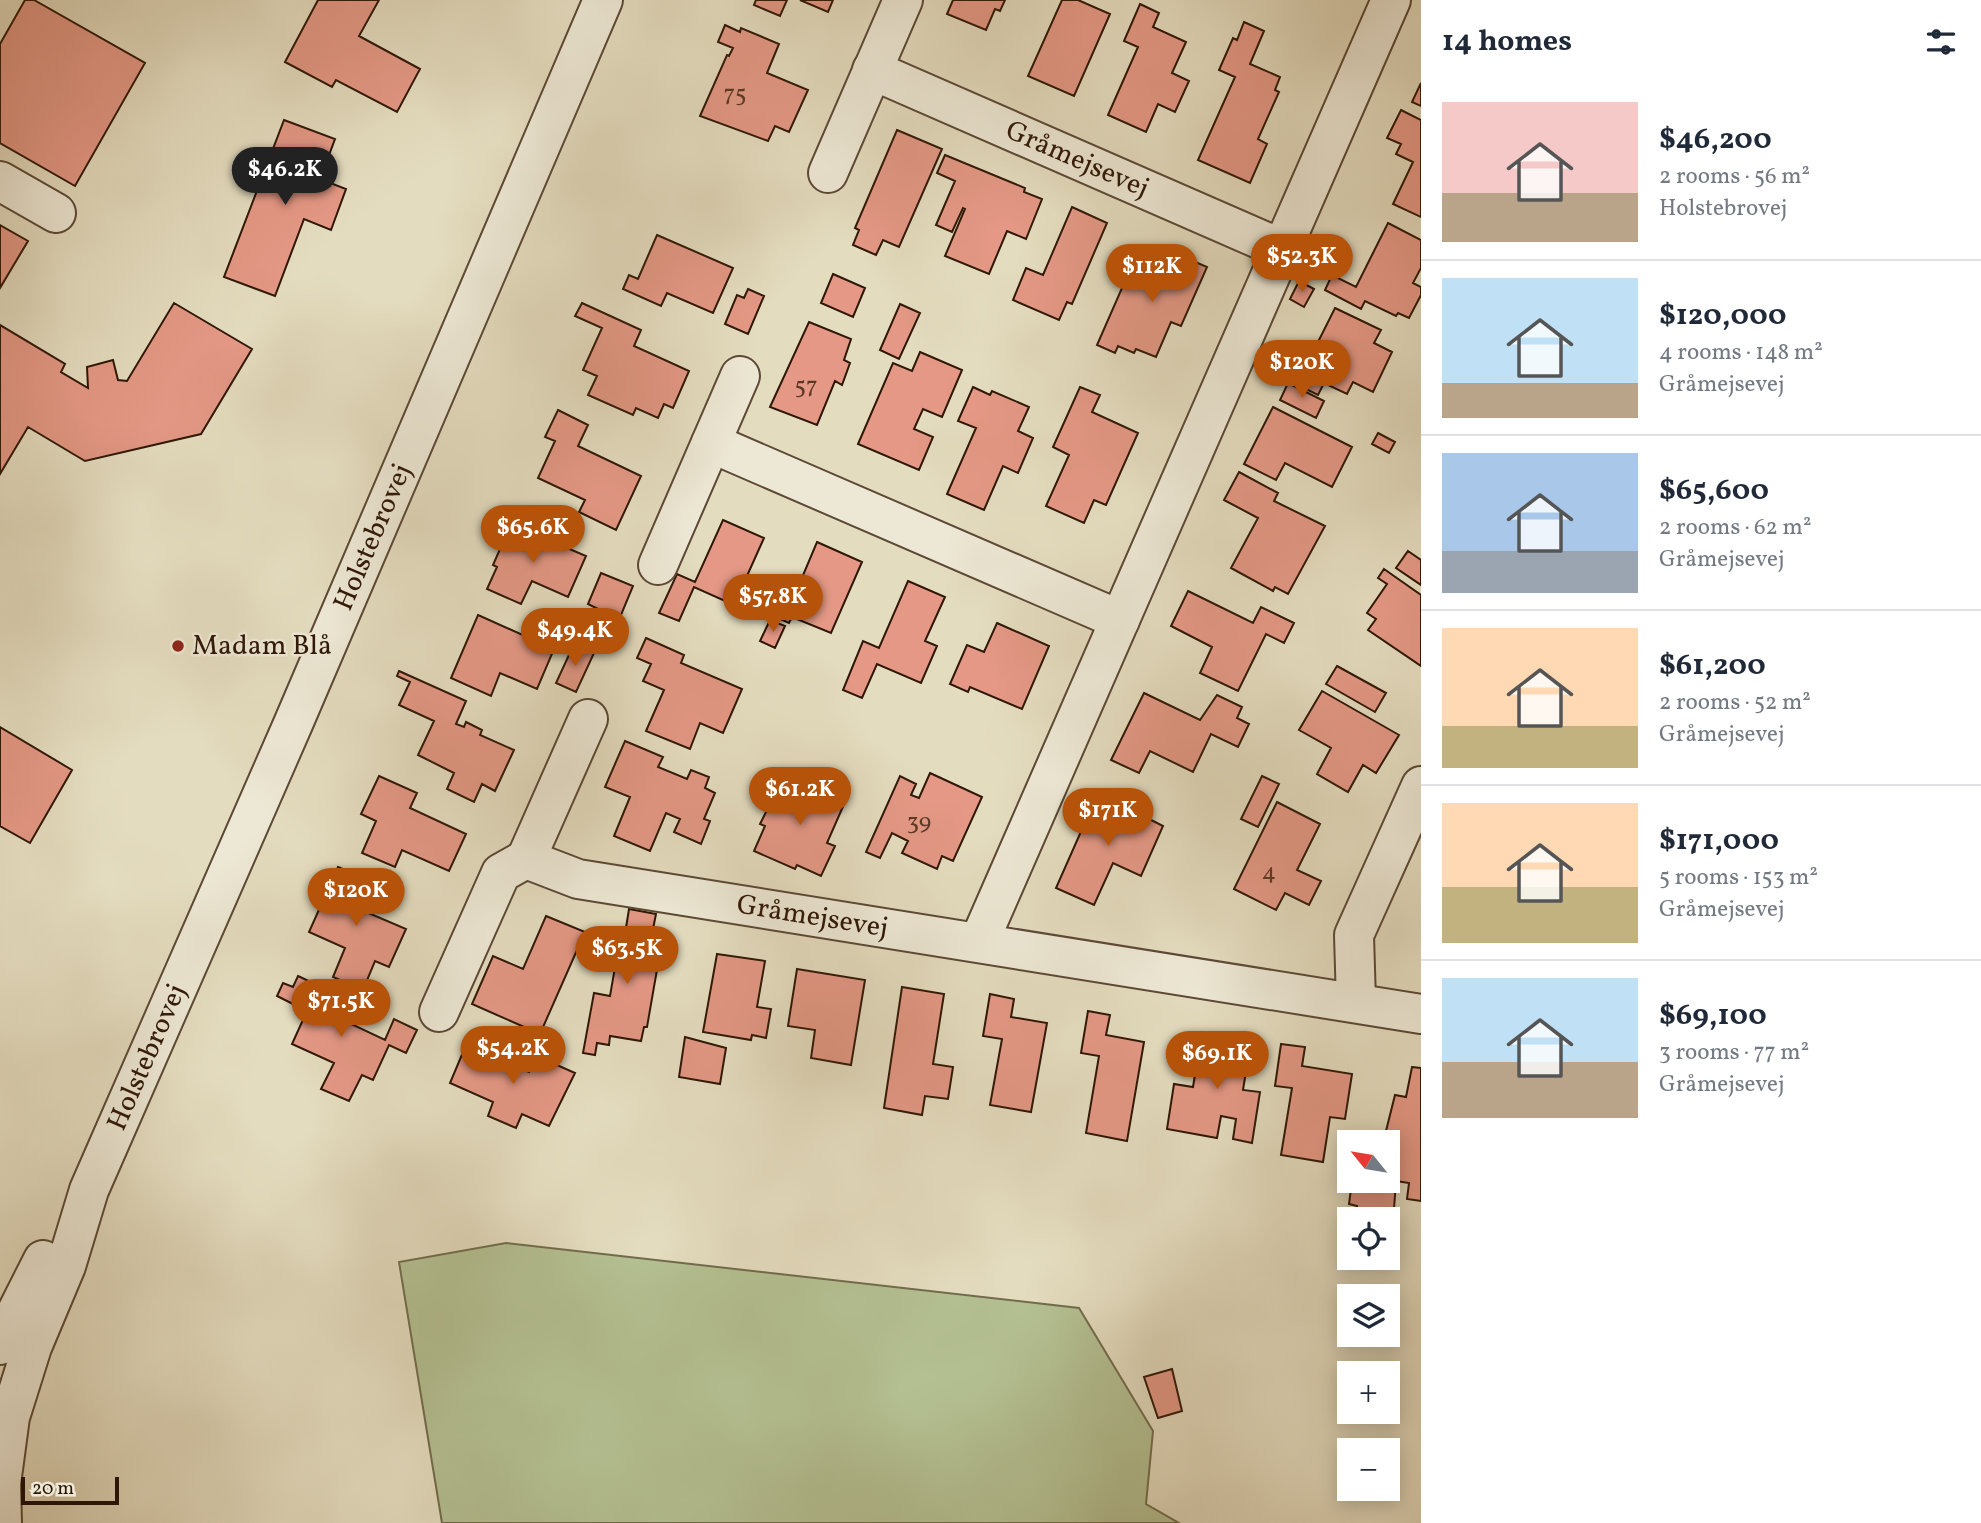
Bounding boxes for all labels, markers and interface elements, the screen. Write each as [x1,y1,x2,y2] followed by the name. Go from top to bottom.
[1442,21,1572,63] text: 14 homes
[1922,23,1960,61] icon: filters
[723,78,747,112] house number: 75
[999,111,1155,208] street label: Gråmejsevej
[1659,119,1772,161] text: $46,200
[1498,130,1582,214] icon: home
[228,148,342,207] pin: $46.2K
[248,154,322,186] text: $46.2K
[1659,161,1810,193] text: 2 rooms · 56 m²
[1659,193,1787,225] text: Holstebrovej
[1245,234,1359,294] pin: $52.3K
[1267,241,1337,273] text: $52.3K
[1103,244,1201,304] pin: $112K
[1122,251,1182,283] text: $112K
[1659,295,1786,337] text: $120,000
[1498,306,1582,390] icon: home
[1659,337,1823,369] text: 4 rooms · 148 m²
[1253,340,1351,400] pin: $120K
[1270,347,1334,379] text: $120K
[1659,369,1785,401] text: Gråmejsevej
[794,370,818,404] house number: 57
[324,458,422,617] street label: Holstebrovej
[1659,470,1769,512] text: $65,600
[1498,481,1582,565] icon: home
[476,505,590,565] pin: $65.6K
[497,512,569,544] text: $65.6K
[1659,512,1811,544] text: 2 rooms · 62 m²
[1659,544,1785,576] text: Gråmejsevej
[716,574,830,634] pin: $57.8K
[739,581,807,613] text: $57.8K
[518,608,632,668] pin: $49.4K
[537,615,613,647] text: $49.4K
[192,627,332,666] place label: Madam Blå
[170,638,186,654] marker: Madam Blå
[1659,645,1766,687] text: $61,200
[1498,656,1582,740] icon: home
[1659,687,1811,719] text: 2 rooms · 52 m²
[1659,719,1785,751] text: Gråmejsevej
[743,768,857,827] pin: $61.2K
[765,774,835,806] text: $61.2K
[1059,788,1157,848] pin: $171K
[1079,795,1137,827] text: $171K
[907,806,931,840] house number: 39
[1659,820,1779,862] text: $171,000
[1498,831,1582,915] icon: home
[1262,856,1276,890] house number: 4
[1659,862,1818,894] text: 5 rooms · 153 m²
[307,869,405,928] pin: $120K
[324,875,388,907] text: $120K
[734,885,891,948] street label: Gråmejsevej
[1659,894,1785,926] text: Gråmejsevej
[570,926,684,986] pin: $63.5K
[591,933,663,965] text: $63.5K
[98,978,196,1137] street label: Holstebrovej
[284,979,398,1039] pin: $71.5K
[307,986,375,1018] text: $71.5K
[1659,995,1767,1037] text: $69,100
[1498,1006,1582,1090] icon: home
[456,1026,570,1086] pin: $54.2K
[1160,1032,1274,1091] pin: $69.1K
[477,1033,549,1065] text: $54.2K
[1659,1037,1809,1069] text: 3 rooms · 77 m²
[1182,1038,1252,1070] text: $69.1K
[1659,1069,1785,1101] text: Gråmejsevej
[1337,1130,1400,1194] north arrow
[1337,1130,1400,1501] map controls
[1337,1207,1400,1270] button: locate
[1337,1284,1400,1347] button: layers
[1337,1361,1400,1424] button: +
[1337,1438,1400,1501] button: −
[21,1474,119,1506] scale bar
[32,1476,74,1502] text: 20 m

